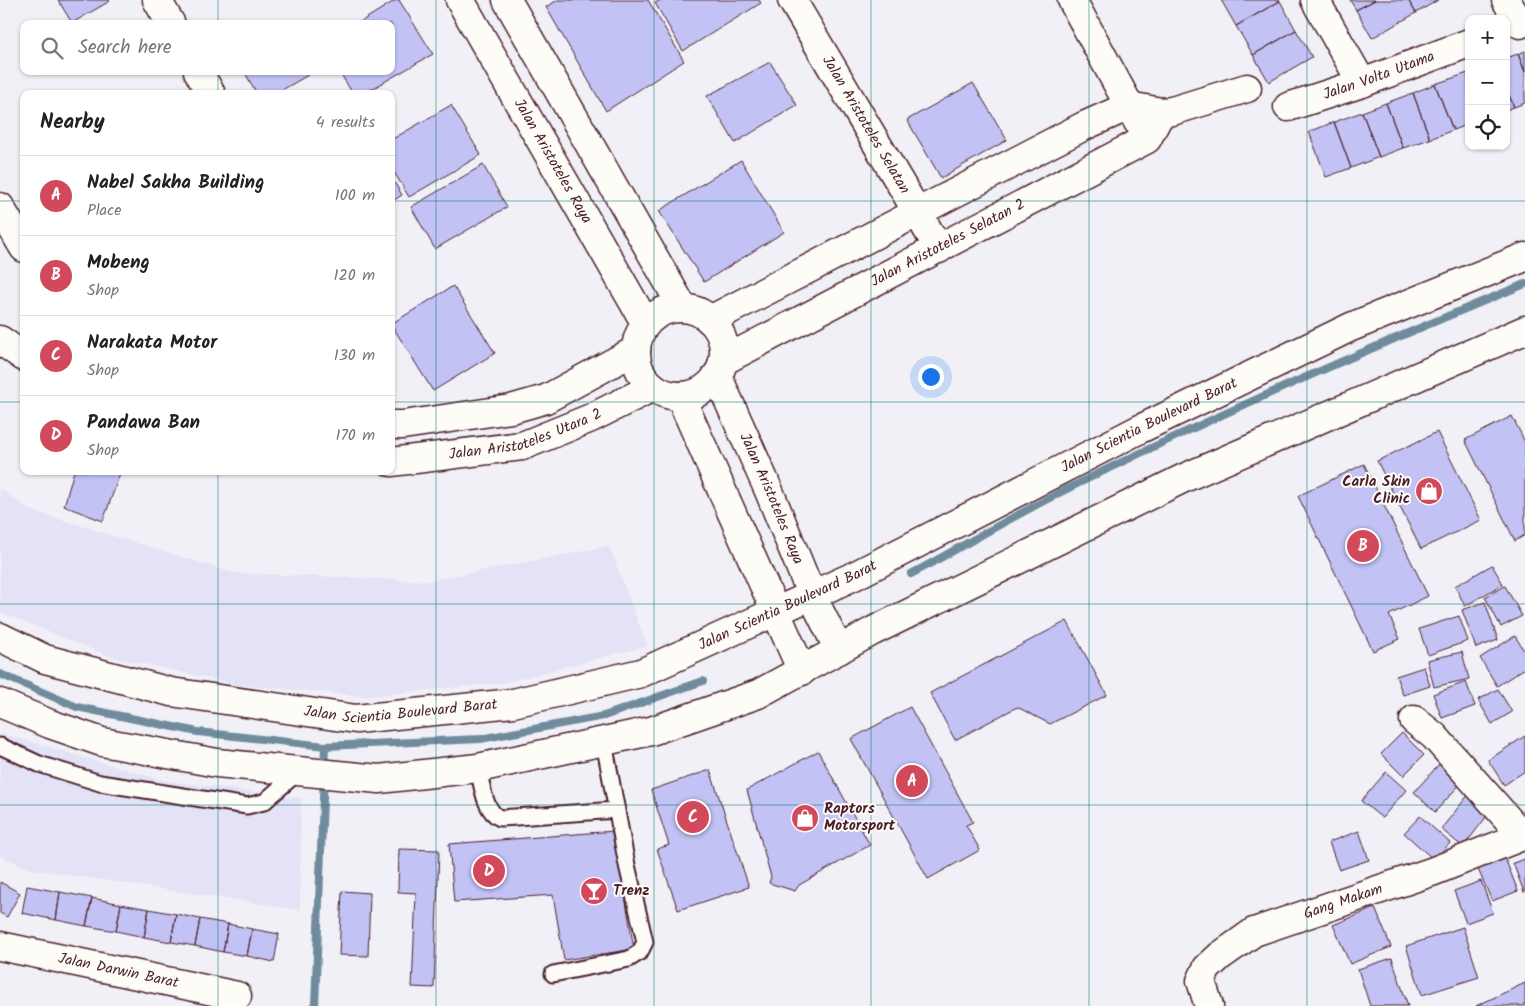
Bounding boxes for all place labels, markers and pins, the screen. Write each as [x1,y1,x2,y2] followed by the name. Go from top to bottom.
[1342,470,1410,511] place label: Carla Skin Clinic
[1414,476,1444,506] shop icon: Carla Skin Clinic
[1347,527,1379,565] pin: B
[896,762,928,800] pin: A
[824,797,896,838] place label: Raptors Motorsport
[677,798,709,836] pin: C
[790,803,820,833] shop icon: Raptors Motorsport
[473,852,505,890] pin: D
[579,876,609,906] bar icon: Trenz
[613,879,649,903] place label: Trenz

